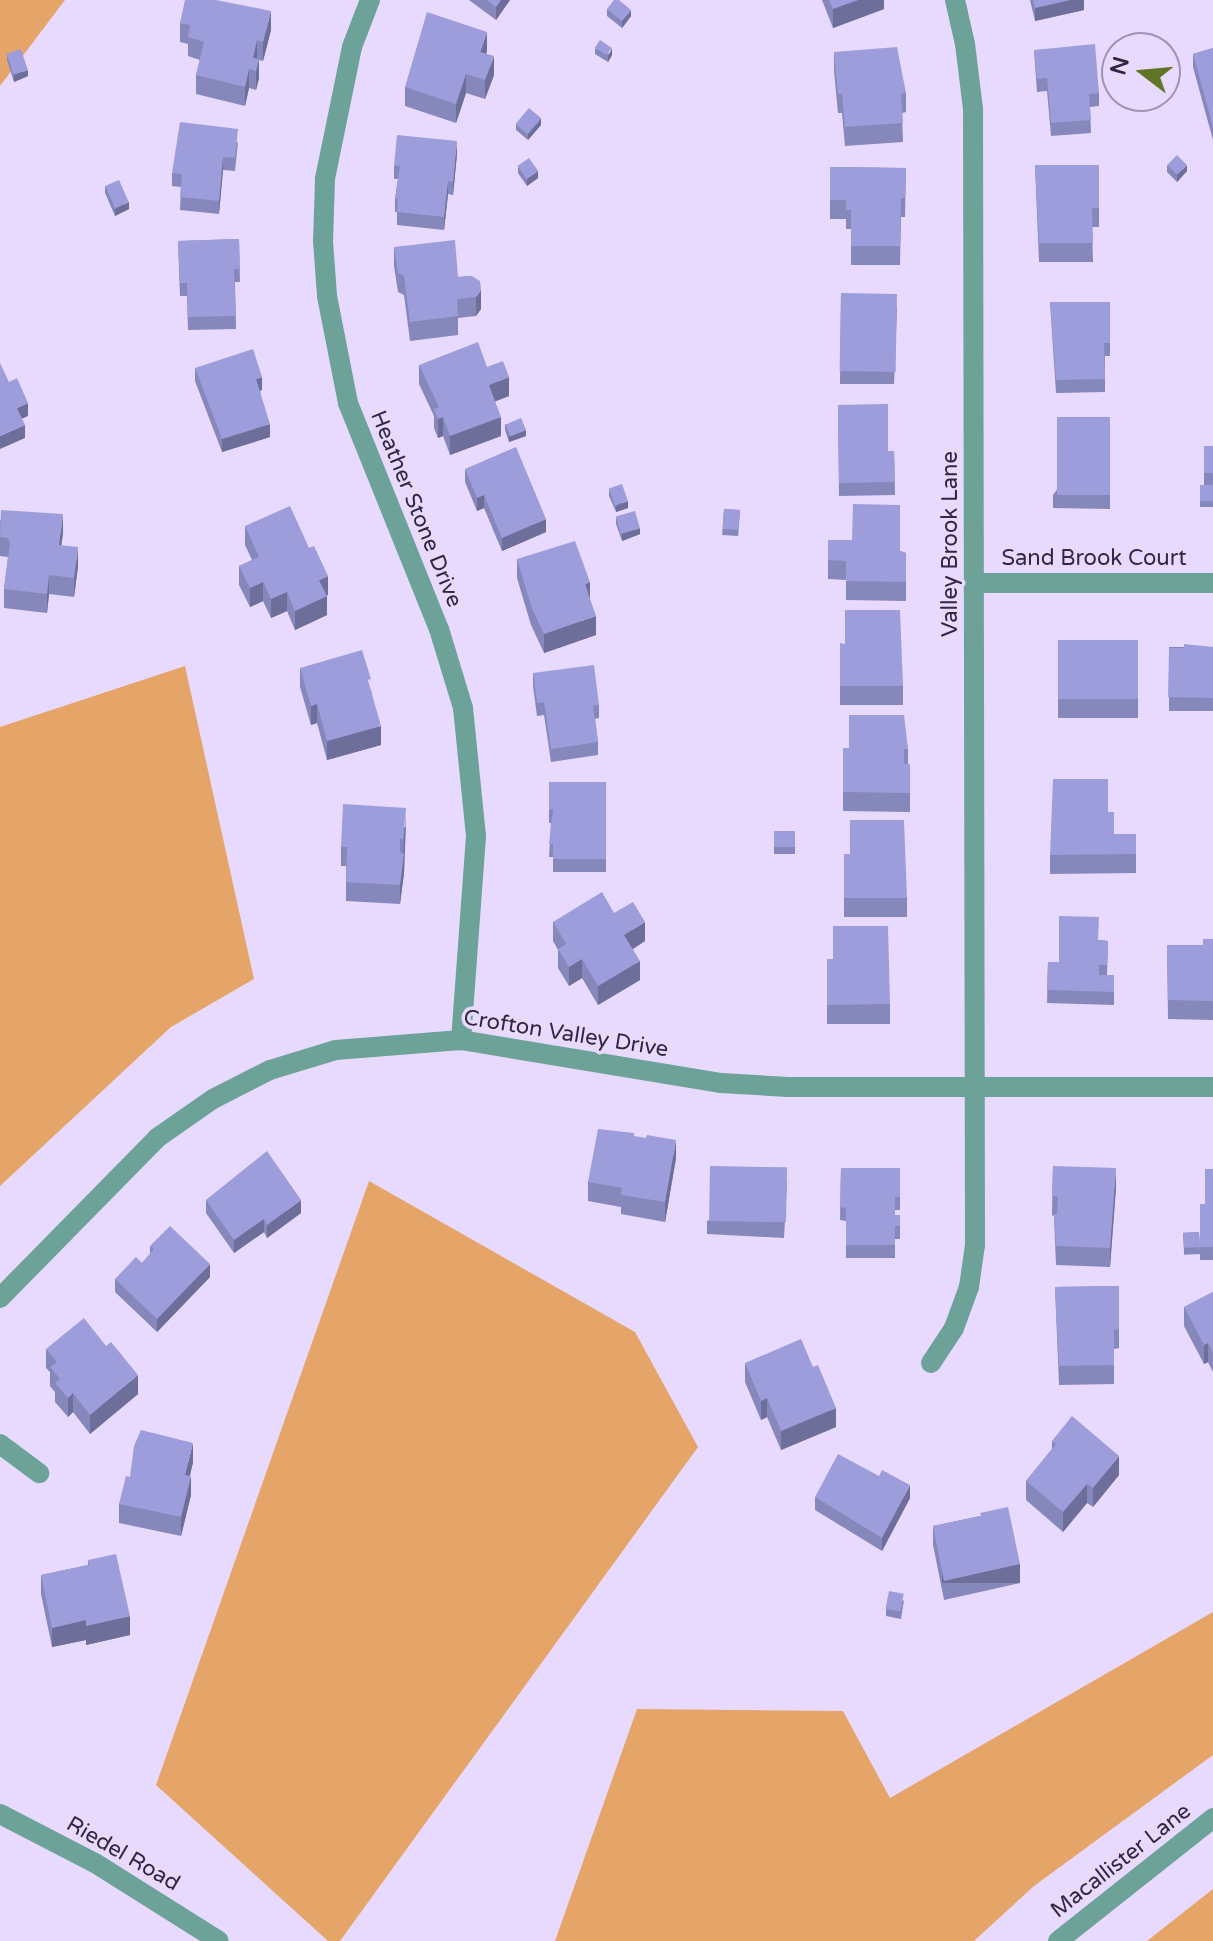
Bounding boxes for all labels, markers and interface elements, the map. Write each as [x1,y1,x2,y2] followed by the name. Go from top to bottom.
[1101,32,1181,112] north arrow
[1105,54,1135,78] text: N
[364,407,468,611] street label: Heather Stone Drive
[938,451,964,637] street label: Valley Brook Lane
[1001,546,1187,572] street label: Sand Brook Court
[462,1005,670,1063] street label: Crofton Valley Drive
[1046,1798,1196,1924] street label: Macallister Lane
[62,1811,184,1897] street label: Riedel Road

